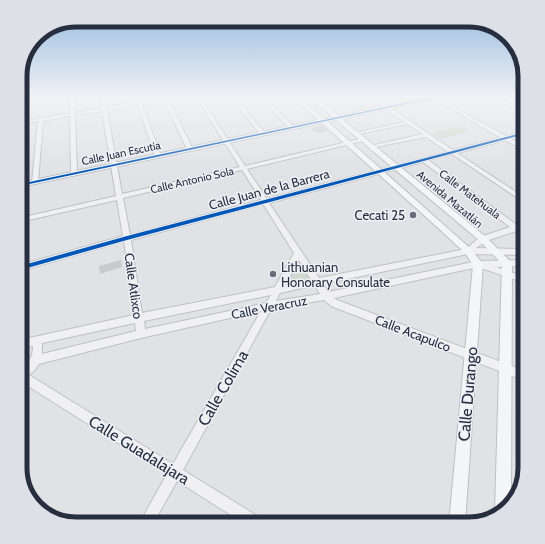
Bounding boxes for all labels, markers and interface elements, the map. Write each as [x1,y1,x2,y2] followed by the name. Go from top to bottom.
[80,138,162,168] street label: Calle Juan Escutia
[149,163,236,196] street label: Calle Antonio Sola
[207,165,332,213] street label: Calle Juan de la Barrera
[436,166,504,222] street label: Calle Matehuala
[414,167,486,231] street label: Avenida Mazatlán
[355,207,405,223] place label: Cecati 25
[408,210,418,220] marker: Cecati 25
[121,252,147,320] street label: Calle Atlixco
[281,259,390,290] place label: Lithuanian Honorary Consulate
[268,269,278,279] marker: Lithuanian Honorary Consulate
[230,292,308,322] street label: Calle Veracruz
[373,311,453,355] street label: Calle Acapulco
[454,346,482,442] street label: Calle Durango
[194,347,252,429] street label: Calle Colima
[85,411,193,489] street label: Calle Guadalajara

